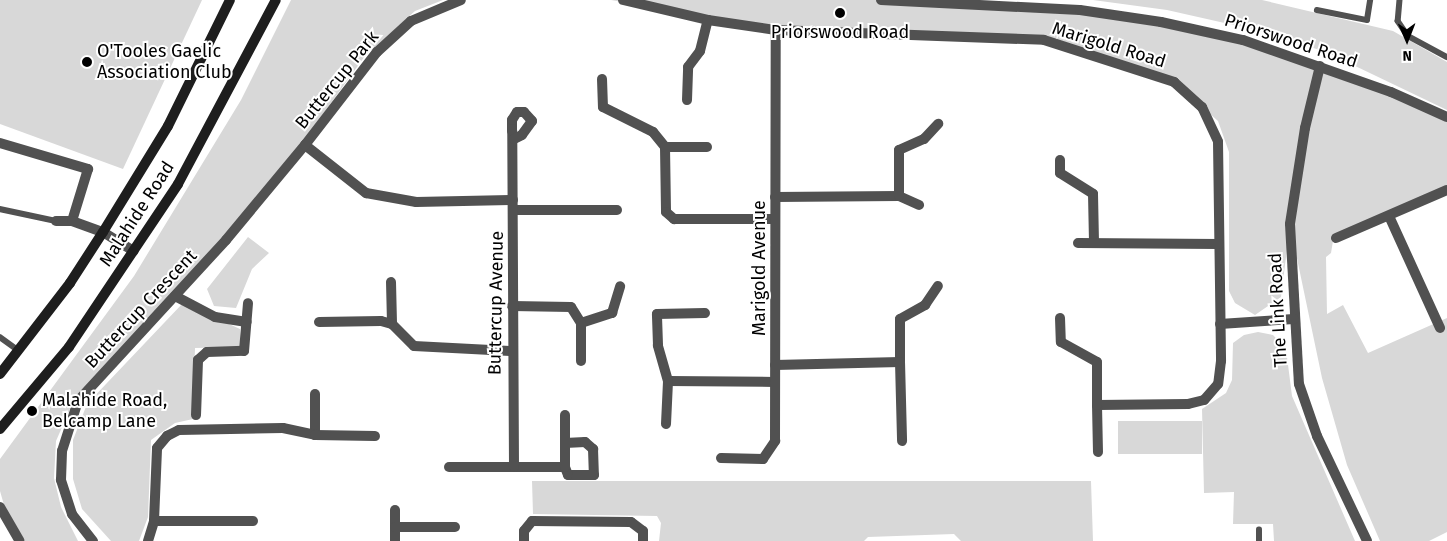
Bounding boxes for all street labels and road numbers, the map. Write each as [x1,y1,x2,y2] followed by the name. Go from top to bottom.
[1222,9,1360,73] street label: Priorswood Road
[1050,17,1168,73] street label: Marigold Road
[291,27,383,133] street label: Buttercup Park
[95,157,179,271] street label: Malahide Road
[748,200,770,336] street label: Marigold Avenue
[484,231,508,375] street label: Buttercup Avenue
[80,245,202,373] street label: Buttercup Crescent
[1264,252,1292,368] street label: The Link Road

